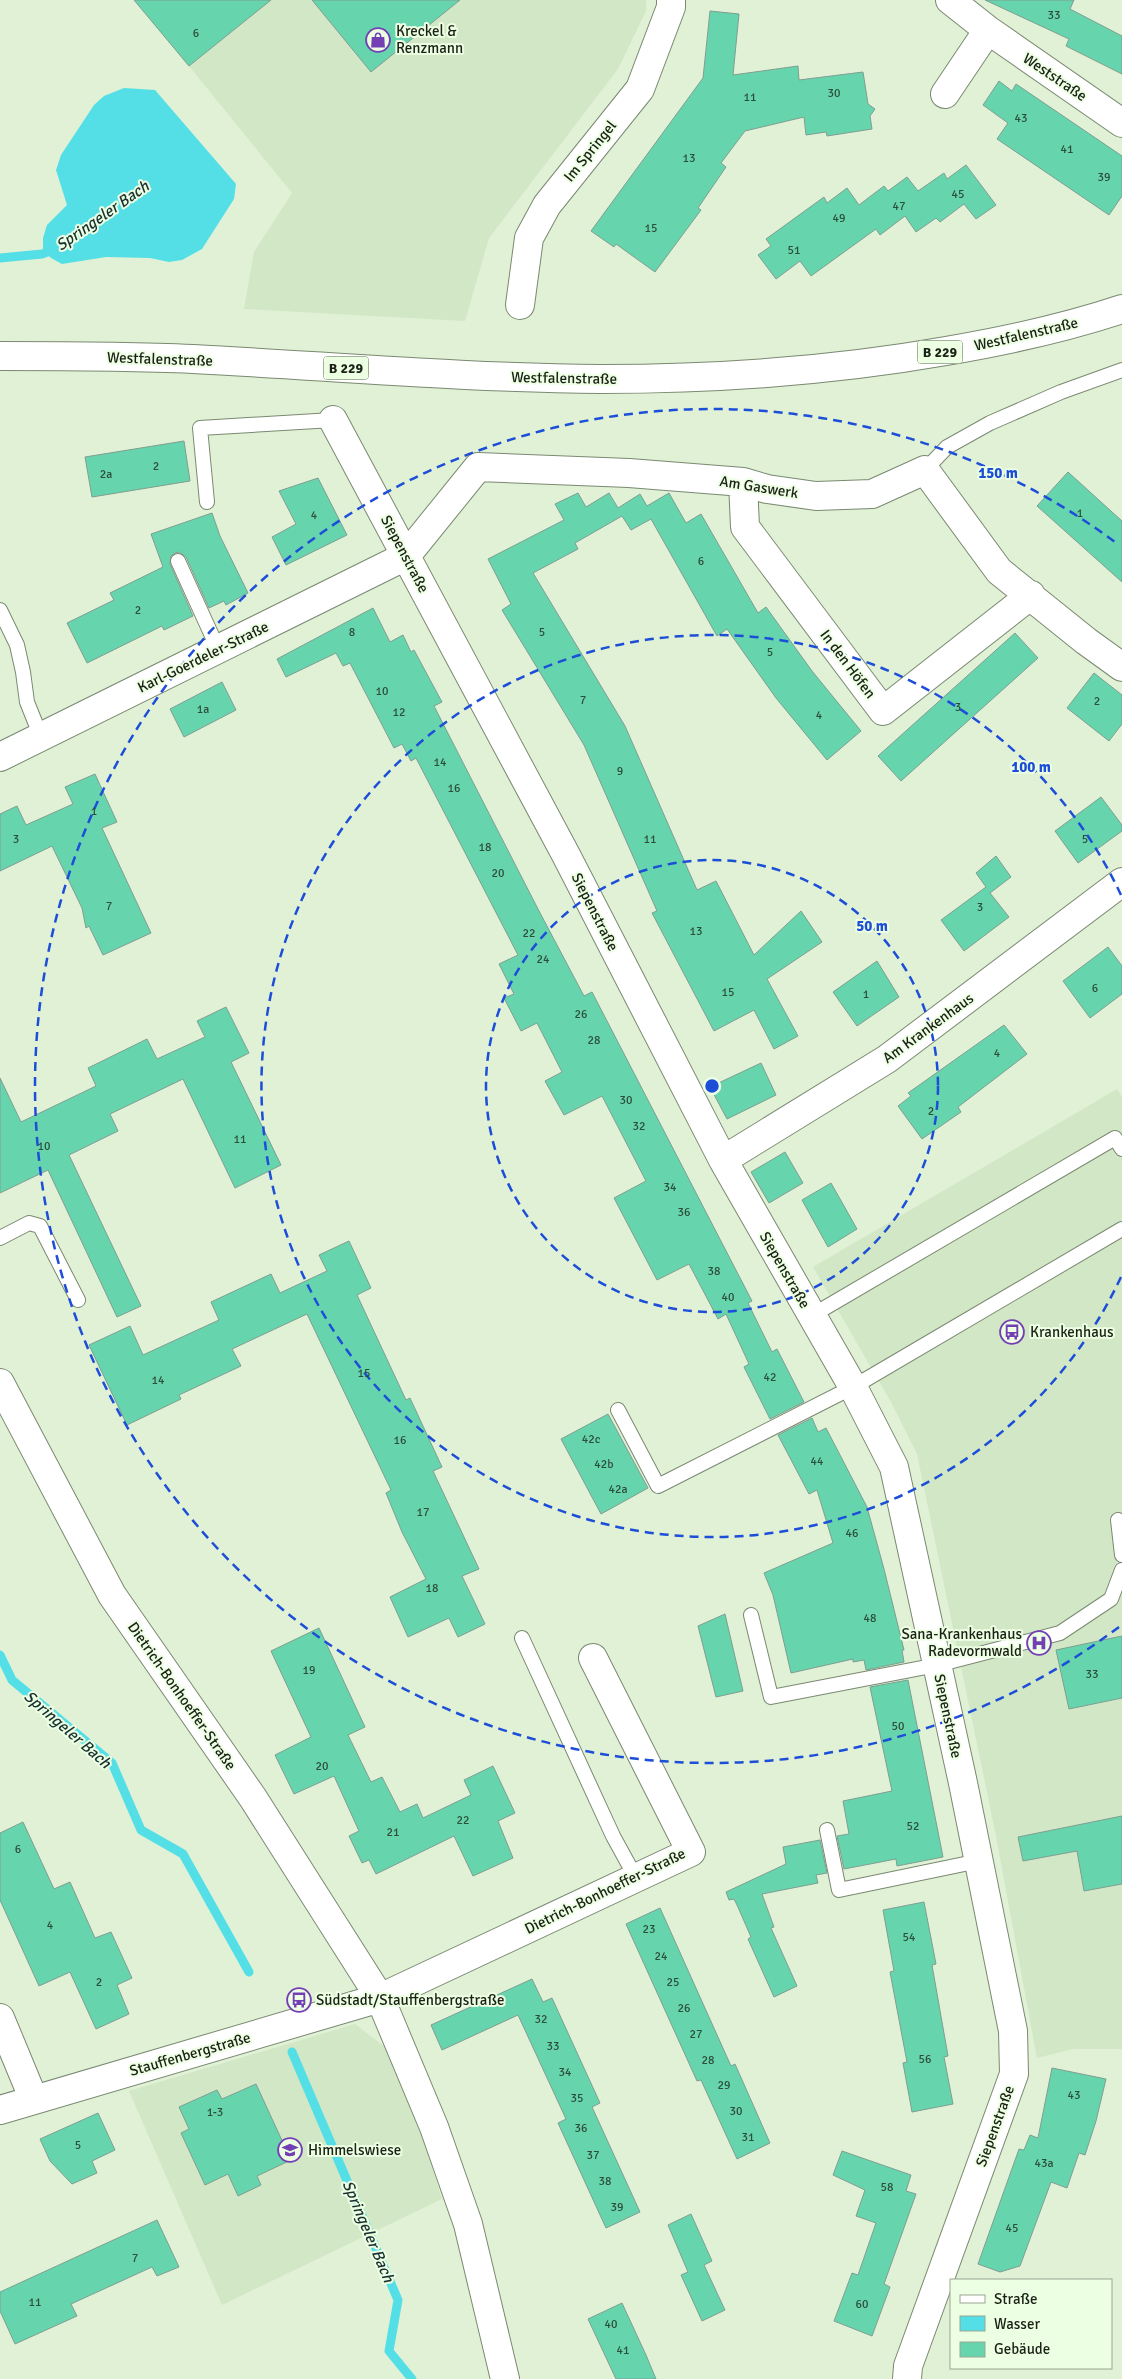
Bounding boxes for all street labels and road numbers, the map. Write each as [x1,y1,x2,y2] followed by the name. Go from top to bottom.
[1020,49,1090,105] street label: Weststraße
[560,117,620,185] street label: Im Springel
[972,313,1080,355] street label: Westfalenstraße
[918,341,962,364] road number: B 229
[107,348,213,370] street label: Westfalenstraße
[324,356,368,379] road number: B 229
[511,368,617,388] street label: Westfalenstraße
[718,472,800,502] street label: Am Gaswerk
[377,512,433,596] street label: Siepenstraße
[135,617,271,697] street label: Karl-Goerdeler-Straße
[816,626,880,702] street label: In den Höfen
[568,870,622,954] street label: Siepenstraße
[879,989,977,1067] street label: Am Krankenhaus
[756,1229,814,1311] street label: Siepenstraße
[124,1618,240,1774] street label: Dietrich-Bonhoeffer-Straße
[930,1672,966,1760] street label: Siepenstraße
[522,1844,688,1938] street label: Dietrich-Bonhoeffer-Straße
[127,2028,253,2080] street label: Stauffenbergstraße
[972,2083,1018,2169] street label: Siepenstraße

